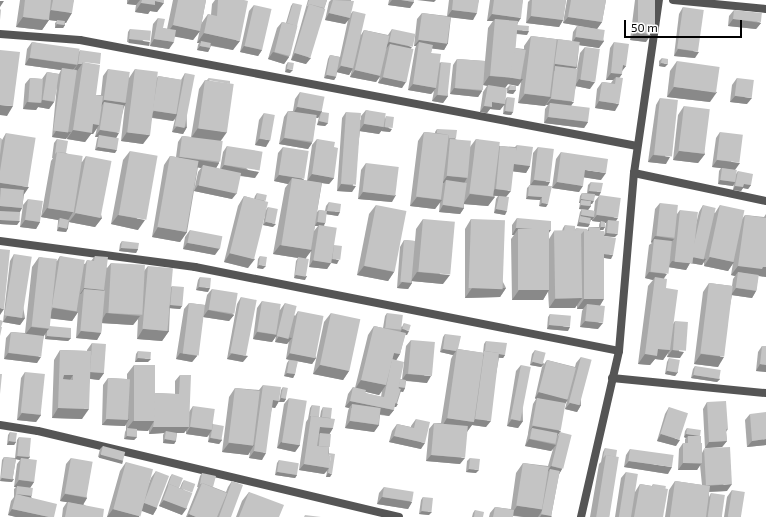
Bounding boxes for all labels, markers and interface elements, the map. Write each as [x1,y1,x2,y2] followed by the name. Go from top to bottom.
[626,12,744,38] scale bar
[631,20,658,34] text: 50 m

